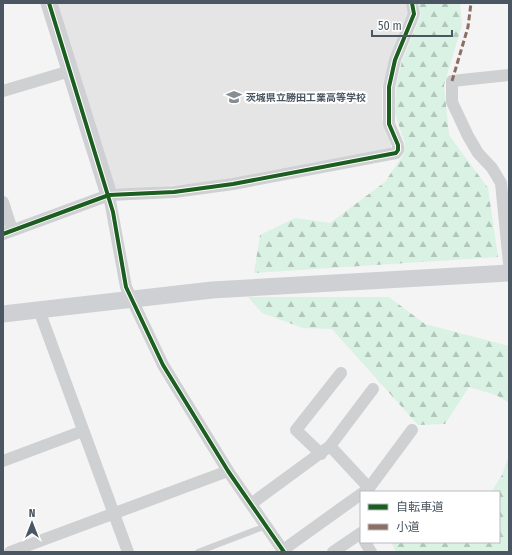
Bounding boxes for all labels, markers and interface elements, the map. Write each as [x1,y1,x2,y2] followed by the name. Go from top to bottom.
[372,12,452,38] scale bar
[378,19,402,33] text: 50 m
[225,88,243,106] school or university icon: 茨城県立勝田工業高等学校
[246,92,366,104] place label: 茨城県立勝田工業高等学校
[360,491,500,543] legend
[396,500,444,514] text: 自転車道
[12,503,52,543] north arrow
[29,507,35,520] text: N
[396,520,420,534] text: 小道

